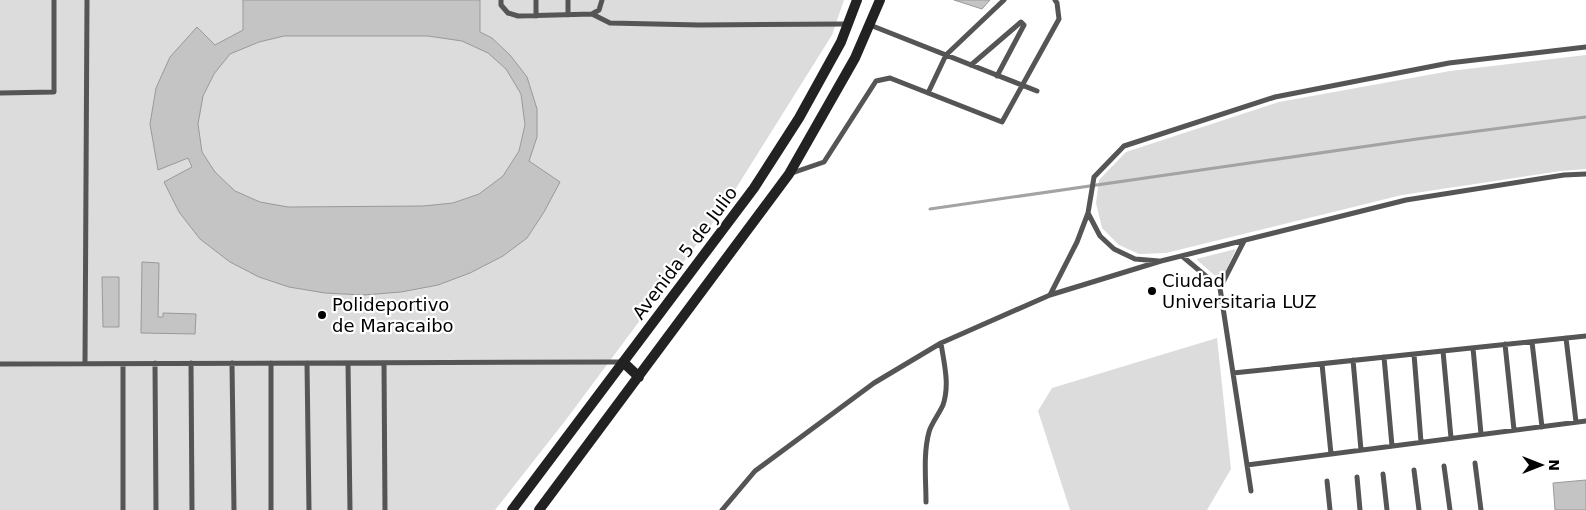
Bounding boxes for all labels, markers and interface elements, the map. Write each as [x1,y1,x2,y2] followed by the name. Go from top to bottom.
[628,182,741,323] street label: Avenida 5 de Julio
[1162,270,1317,312] place label: Ciudad Universitaria LUZ
[1146,285,1158,297] marker: Ciudad Universitaria LUZ
[332,294,454,336] place label: Polideportivo de Maracaibo
[316,309,328,321] marker: Polideportivo de Maracaibo
[1516,440,1566,490] north arrow
[1546,459,1562,471] text: N

